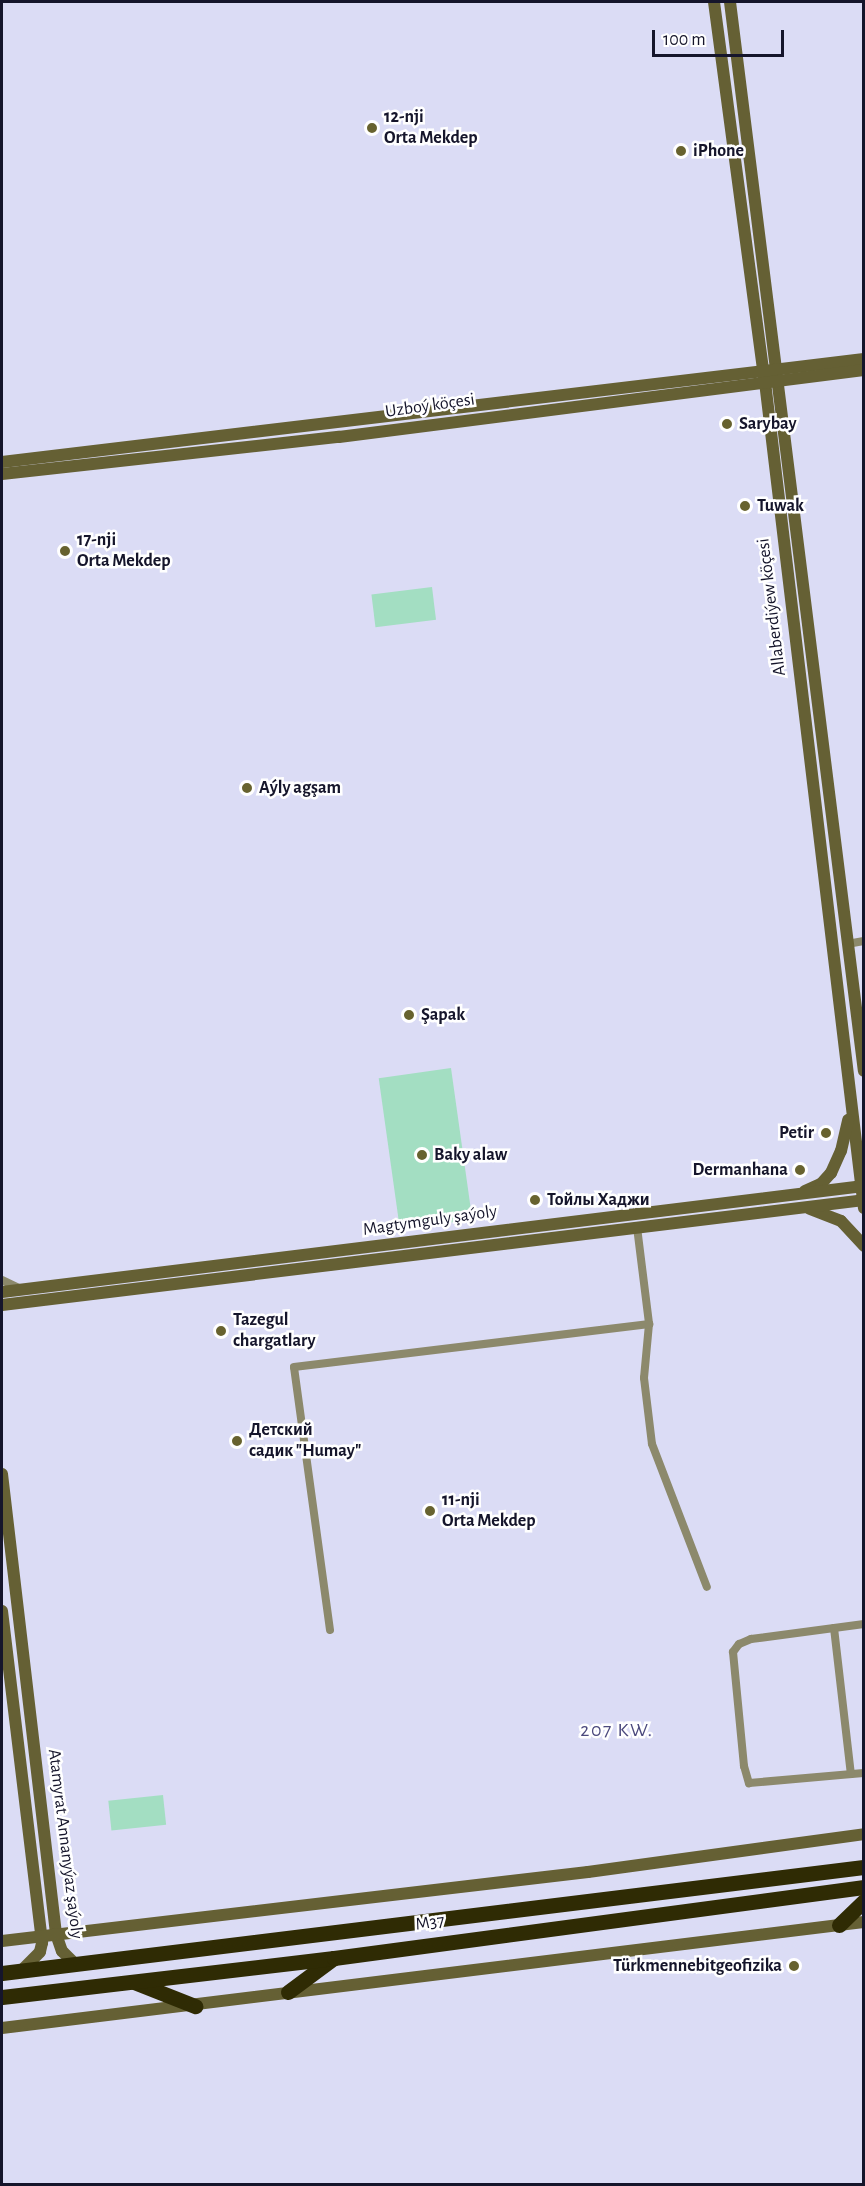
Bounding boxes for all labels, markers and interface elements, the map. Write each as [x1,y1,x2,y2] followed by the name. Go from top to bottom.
[655,18,787,56] scale bar
[663,31,706,49] text: 100 m
[384,107,478,150] place label: 12-nji Orta Mekdep
[365,121,379,135] marker: 12-nji Orta Mekdep
[693,140,744,162] place label: iPhone
[674,144,688,158] marker: iPhone
[384,389,476,423] street label: Uzboý köçesi
[739,413,797,435] place label: Sarybay
[720,417,734,431] marker: Sarybay
[757,495,804,517] place label: Tuwak
[738,499,752,513] marker: Tuwak
[77,530,171,572] place label: 17-nji Orta Mekdep
[753,537,791,677] street label: Allaberdiýew köçesi
[58,544,72,558] marker: 17-nji Orta Mekdep
[259,777,341,799] place label: Aýly agşam
[240,781,254,795] marker: Aýly agşam
[421,1004,465,1026] place label: Şapak
[402,1008,416,1022] marker: Şapak
[779,1122,814,1144] place label: Petir
[819,1126,833,1140] marker: Petir
[434,1144,507,1166] place label: Baky alaw
[415,1148,429,1162] marker: Baky alaw
[693,1159,788,1181] place label: Dermanhana
[793,1163,807,1177] marker: Dermanhana
[547,1189,650,1211] place label: Тойлы Хаджи
[528,1193,542,1207] marker: Тойлы Хаджи
[361,1201,499,1241] street label: Magtymguly şaýoly
[233,1310,315,1352] place label: Tazegul chargatlary
[214,1324,228,1338] marker: Tazegul chargatlary
[249,1420,361,1462] place label: Детский садик "Humay"
[230,1434,244,1448] marker: Детский садик "Humay"
[442,1490,536,1532] place label: 11-nji Orta Mekdep
[423,1504,437,1518] marker: 11-nji Orta Mekdep
[580,1718,654,1742] district label: 207 KW.
[43,1748,87,1940] street label: Atamyrat Annanyýaz şaýoly
[414,1910,446,1936] street label: M37
[613,1955,782,1977] place label: Türkmennebitgeofizika
[787,1959,801,1973] marker: Türkmennebitgeofizika

